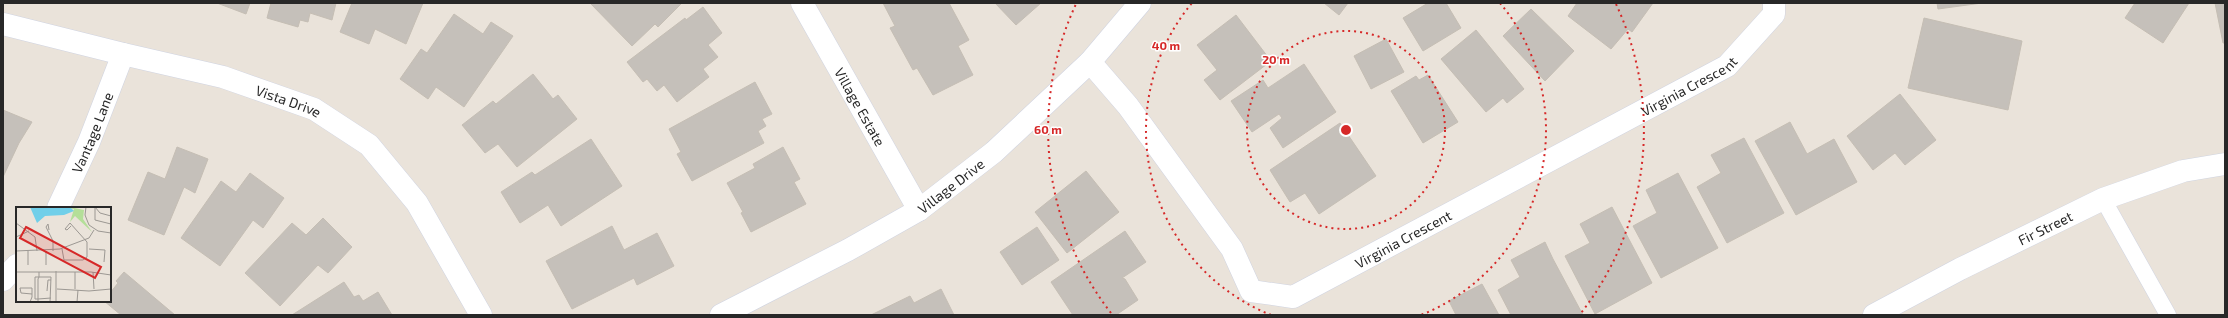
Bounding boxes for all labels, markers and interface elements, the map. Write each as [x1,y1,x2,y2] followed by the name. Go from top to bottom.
[1152,38,1180,52] text: 40 m
[1262,52,1290,66] text: 20 m
[1638,53,1740,119] street label: Virginia Crescent
[832,64,889,149] street label: Village Estate
[254,81,325,120] street label: Vista Drive
[67,89,116,175] street label: Vantage Lane
[1034,122,1062,136] text: 60 m
[1339,123,1353,137] centre of rings
[914,155,987,217] street label: Village Drive
[1352,206,1454,271] street label: Virginia Crescent
[16,207,111,302] inset map
[2015,207,2075,248] street label: Fir Street

